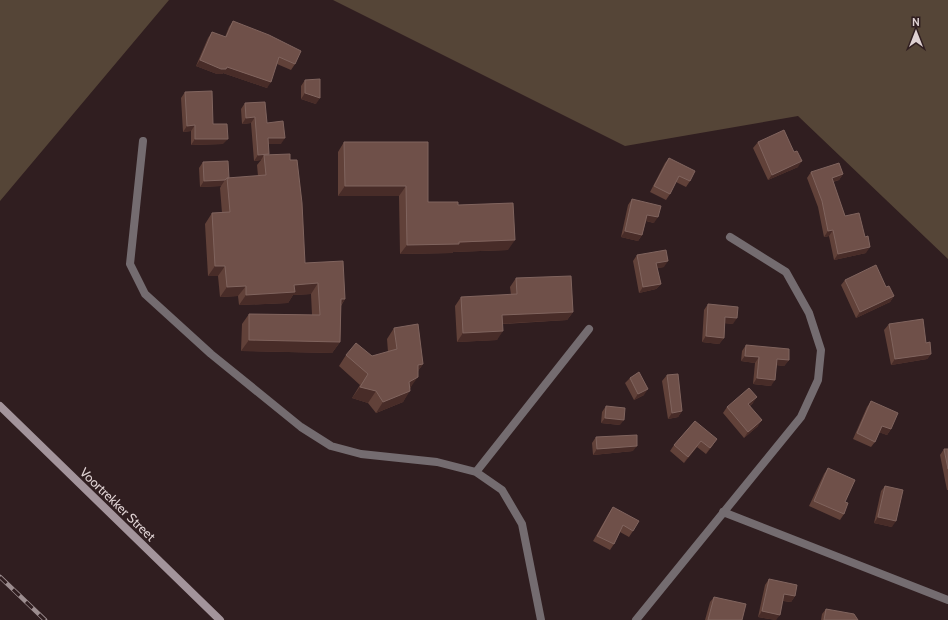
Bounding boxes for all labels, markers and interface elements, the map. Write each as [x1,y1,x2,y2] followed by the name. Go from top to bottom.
[896,12,936,52] north arrow
[912,15,920,29] text: N
[77,464,160,545] street label: Voortrekker Street

